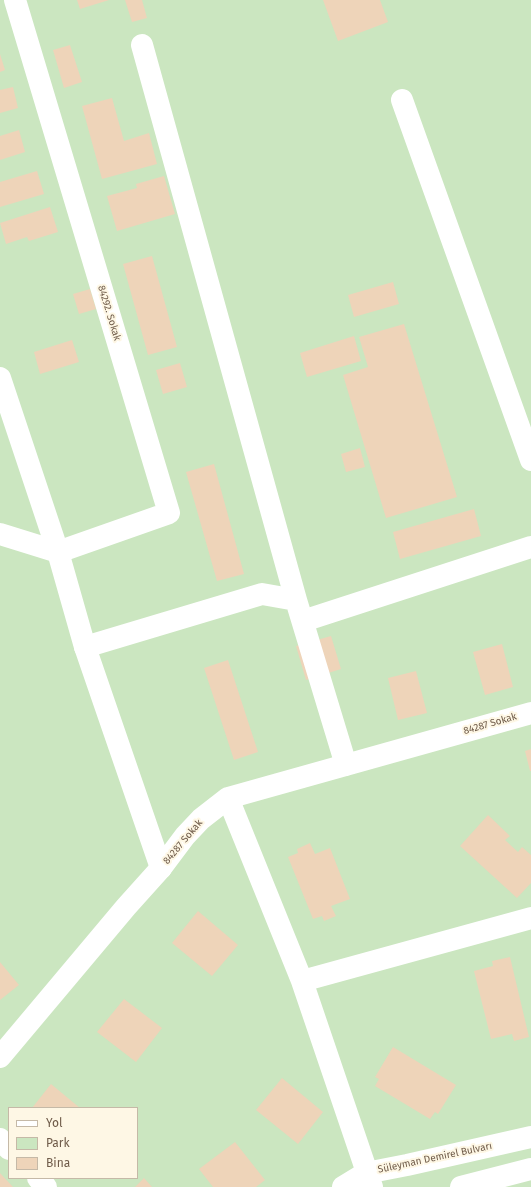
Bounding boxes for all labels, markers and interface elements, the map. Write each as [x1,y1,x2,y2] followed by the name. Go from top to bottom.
[95,284,123,342] street label: 84292. Sokak
[462,711,518,737] street label: 84287 Sokak
[161,817,205,867] street label: 84287 Sokak
[8,1107,138,1179] legend
[46,1116,62,1130] text: Yol
[46,1136,70,1150] text: Park
[377,1140,493,1176] street label: Süleyman Demirel Bulvarı
[46,1156,70,1170] text: Bina

